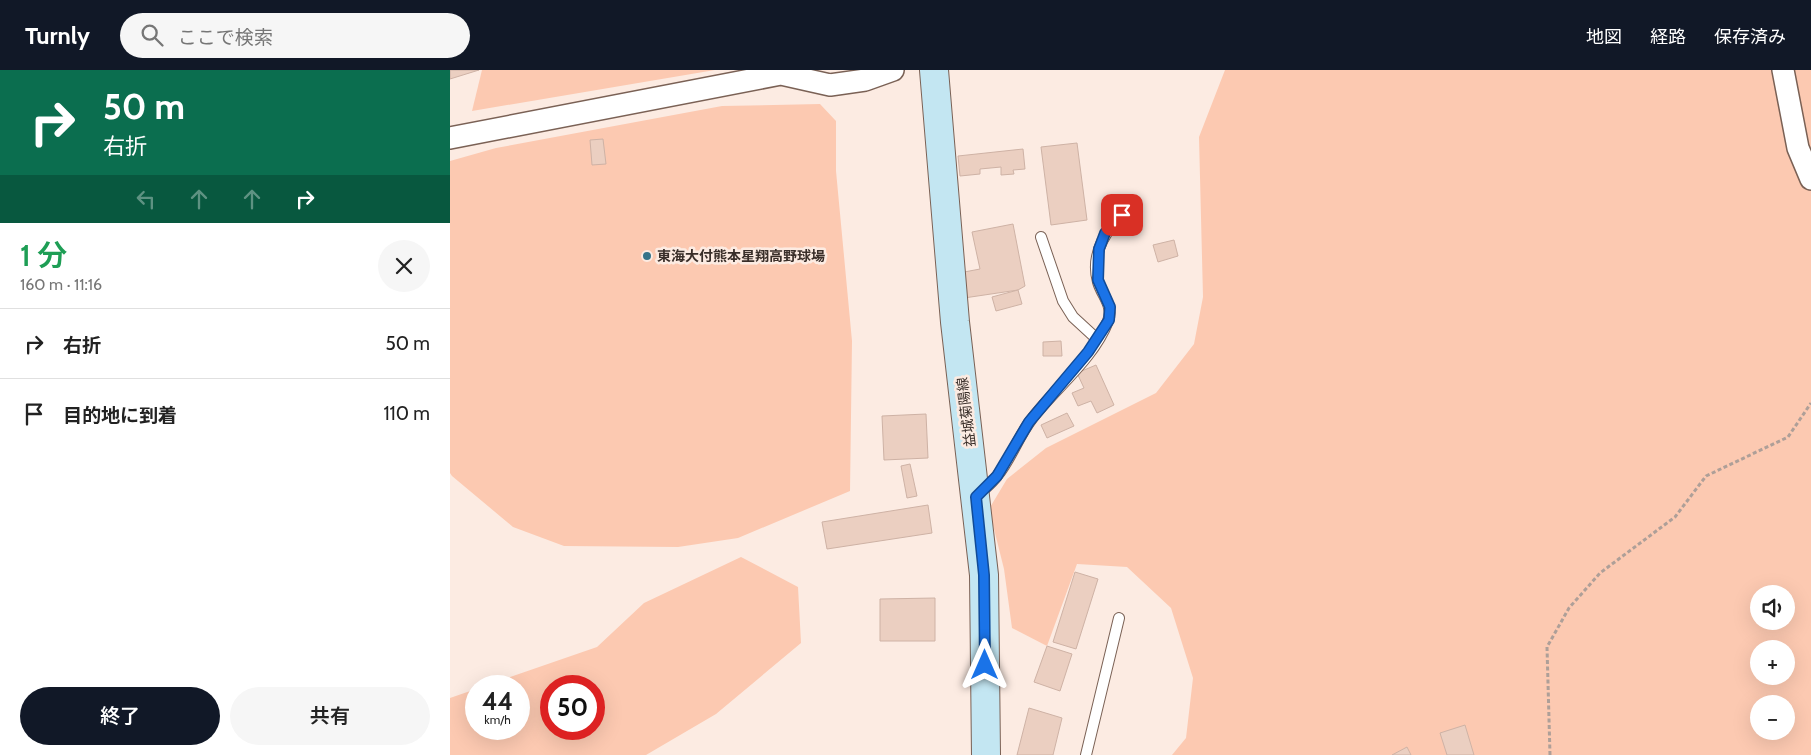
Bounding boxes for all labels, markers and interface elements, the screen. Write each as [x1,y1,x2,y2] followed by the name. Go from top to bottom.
[120,13,470,58] search box
[25,21,90,50] text: Turnly
[138,21,166,49] icon: search
[178,26,273,49] text: ここで検索
[1586,26,1622,48] text: 地図
[1650,26,1686,48] text: 経路
[1714,26,1786,48] text: 保存済み
[103,85,185,128] text: 50 m
[20,90,85,155] icon: right
[103,133,147,160] text: 右折
[132,185,160,213] icon: left
[185,185,213,213] icon: ahead
[238,185,266,213] icon: ahead
[291,185,319,213] icon: right
[1101,194,1143,236] pin
[1108,201,1136,229] icon: arrive
[20,237,67,274] text: 1 分
[378,240,430,292] button: close
[657,247,825,265] place label: 東海大付熊本星翔高野球場
[641,250,653,262] marker: 東海大付熊本星翔高野球場
[20,275,102,294] text: 160 m · 11:16
[20,330,48,358] icon: right
[386,332,430,355] text: 50 m
[63,334,101,357] text: 右折
[953,376,979,448] street label: 益城菊陽線
[20,400,48,428] icon: arrive
[383,402,430,425] text: 110 m
[63,404,177,427] text: 目的地に到着
[1750,585,1795,740] map controls
[1750,585,1795,630] button: sound
[958,638,1010,690] position arrow
[1750,640,1795,685] button: +
[540,675,605,740] speed limit sign: 50
[482,686,513,716] text: 44
[20,687,220,745] button: 終了
[230,687,430,745] button: 共有
[1750,695,1795,740] button: −
[484,712,511,727] text: km/h

